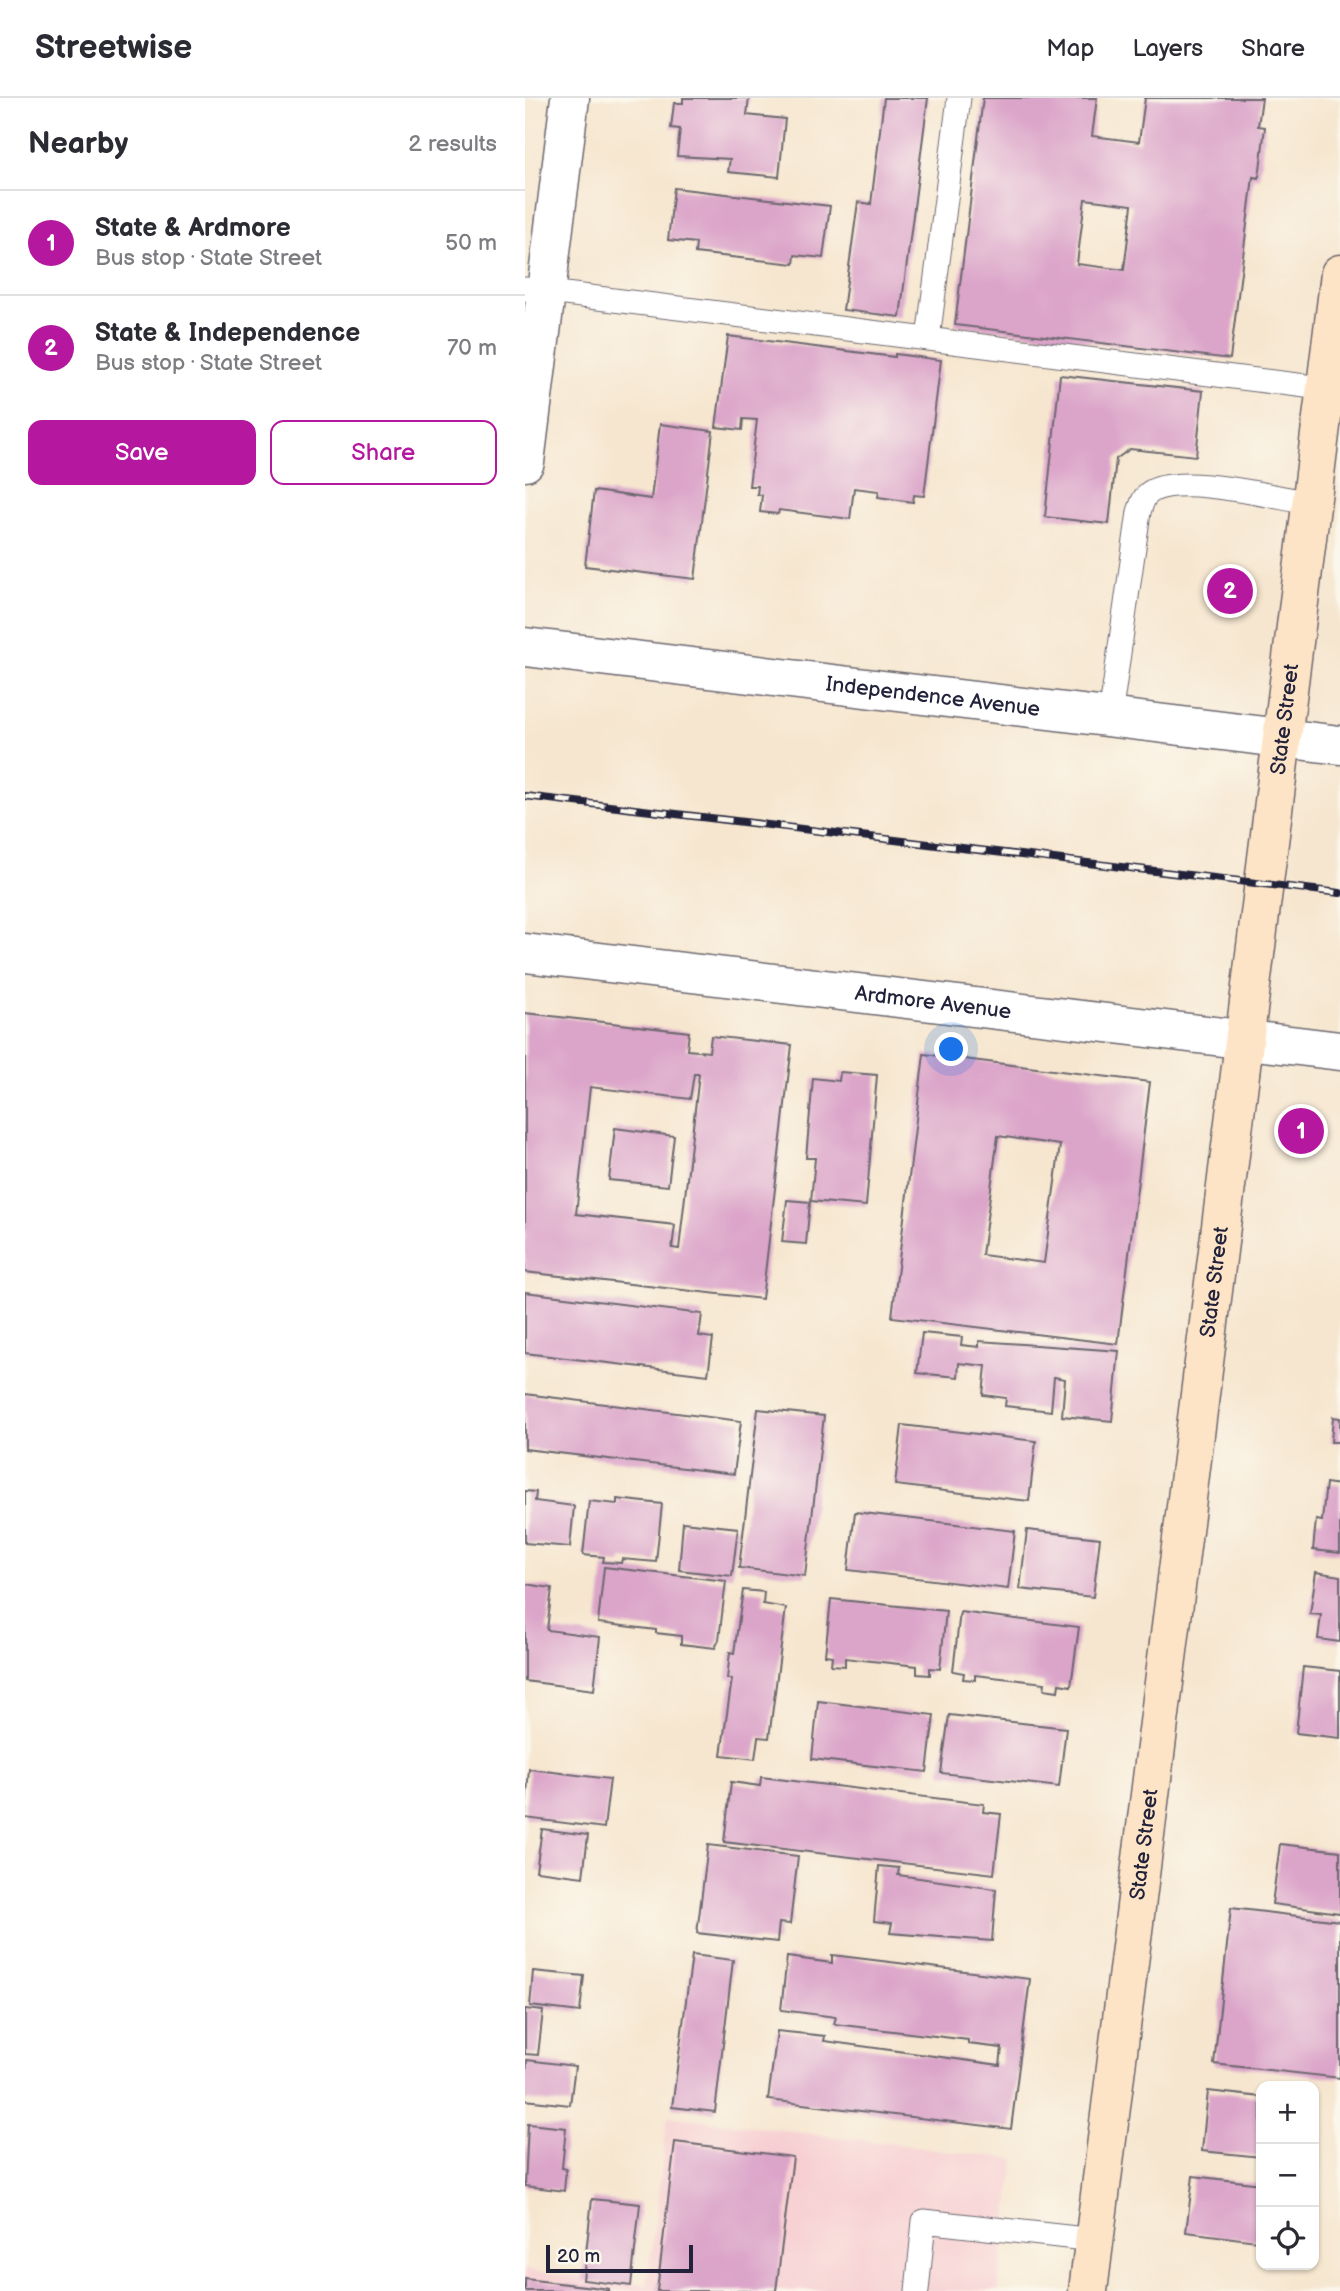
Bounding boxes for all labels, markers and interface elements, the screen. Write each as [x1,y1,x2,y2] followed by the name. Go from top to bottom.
[35,28,192,68] text: Streetwise
[1046,34,1094,63] text: Map
[1132,34,1203,63] text: Layers
[1241,34,1305,63] text: Share
[28,126,128,162] text: Nearby
[408,130,497,158] text: 2 results
[95,213,291,244] text: State & Ardmore
[46,229,56,257] text: 1
[445,229,497,257] text: 50 m
[95,244,322,272] text: Bus stop · State Street
[95,318,360,349] text: State & Independence
[44,334,58,362] text: 2
[447,334,497,362] text: 70 m
[95,349,322,377] text: Bus stop · State Street
[28,420,256,485] button: Save
[270,420,497,485] button: Share
[1207,565,1253,617] pin: 2
[1266,662,1304,776] street label: State Street
[824,671,1042,722] street label: Independence Avenue
[853,981,1013,1024] street label: Ardmore Avenue
[934,1032,968,1066] your location
[1278,1105,1324,1157] pin: 1
[1195,1224,1234,1339] street label: State Street
[1125,1787,1164,1901] street label: State Street
[1256,2081,1319,2270] map controls
[1256,2081,1319,2144] button: +
[1256,2144,1319,2207] button: −
[1256,2207,1319,2270] button: locate
[546,2242,693,2274] scale bar
[557,2245,600,2268] text: 20 m

